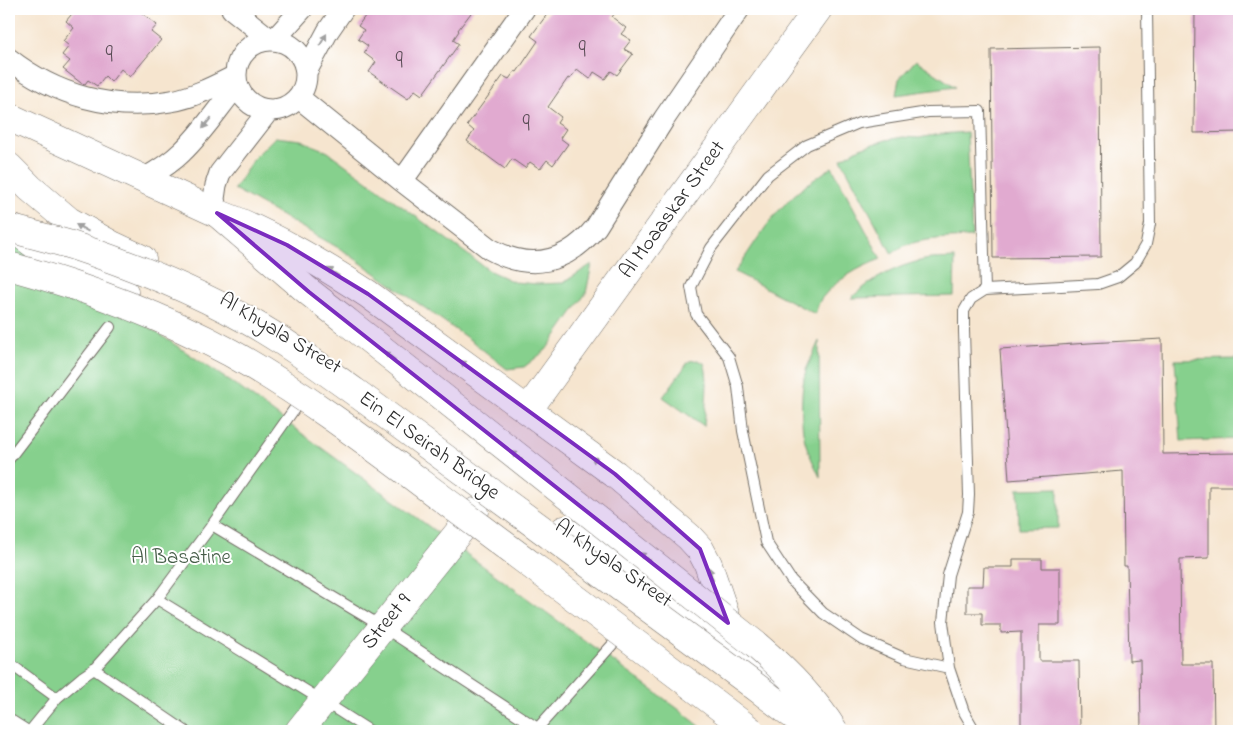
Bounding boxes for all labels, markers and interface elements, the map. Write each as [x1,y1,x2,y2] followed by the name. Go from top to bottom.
[578,32,586,59] house number: q
[319,33,328,46] one-way arrow
[105,37,113,64] house number: q
[395,43,403,70] house number: q
[522,106,530,133] house number: q
[201,116,212,129] one-way arrow
[613,135,733,285] street label: Al Moaaskar Street
[75,224,88,233] one-way arrow
[327,267,340,276] one-way arrow
[212,286,347,384] street label: Al Khyala Street
[384,350,397,361] one-way arrow
[460,360,473,371] one-way arrow
[351,384,506,510] street label: Ein El Seirah Bridge
[511,451,524,462] one-way arrow
[590,456,604,466] one-way arrow
[547,512,678,617] street label: Al Khyala Street
[131,543,231,573] park label: Al Basatine
[638,552,652,562] one-way arrow
[707,566,715,581] one-way arrow
[355,587,419,657] street label: Street 9

